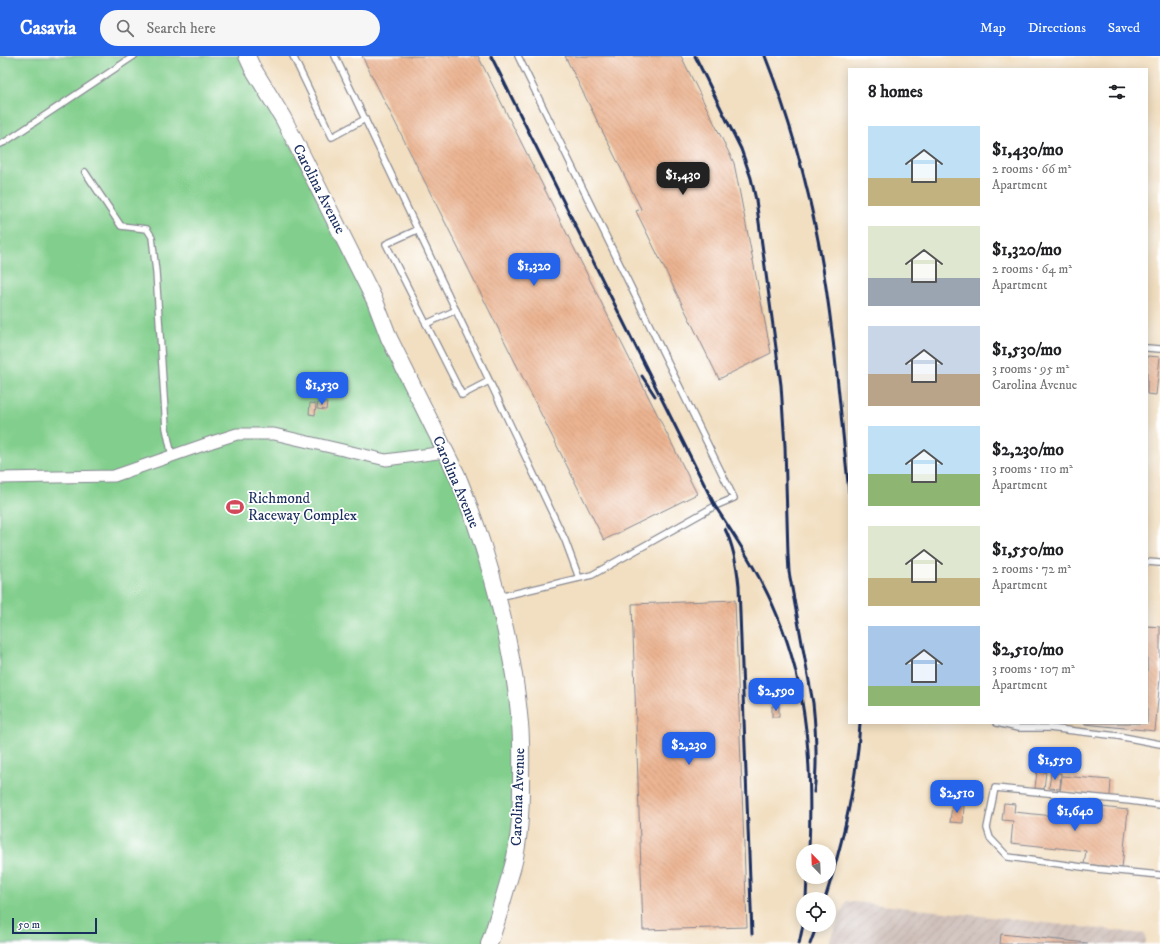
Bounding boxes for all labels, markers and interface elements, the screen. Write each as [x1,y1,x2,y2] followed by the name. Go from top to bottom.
[100,10,380,46] search box
[20,17,76,40] text: Casavia
[114,17,136,39] icon: search
[146,19,216,38] text: Search here
[980,19,1006,37] text: Map
[1028,19,1086,37] text: Directions
[1108,19,1140,37] text: Saved
[868,81,923,103] text: 8 homes
[1106,81,1128,103] icon: filters
[992,139,1063,161] text: $1,430/mo
[288,141,350,237] street label: Carolina Avenue
[900,142,948,190] icon: home
[992,161,1071,177] text: 2 rooms · 66 m²
[650,162,716,196] pin: $1,430
[666,167,700,183] text: $1,430
[992,177,1047,193] text: Apartment
[992,239,1062,261] text: $1,320/mo
[900,242,948,290] icon: home
[501,253,567,287] pin: $1,320
[517,258,551,274] text: $1,320
[992,261,1072,277] text: 2 rooms · 64 m²
[992,277,1047,293] text: Apartment
[992,339,1061,361] text: $1,530/mo
[900,342,948,390] icon: home
[992,361,1069,377] text: 3 rooms · 95 m²
[289,372,355,406] pin: $1,530
[305,377,339,393] text: $1,530
[992,377,1077,393] text: Carolina Avenue
[428,433,484,531] street label: Carolina Avenue
[992,439,1064,461] text: $2,230/mo
[900,442,948,490] icon: home
[992,461,1073,477] text: 3 rooms · 110 m²
[992,477,1047,493] text: Apartment
[248,489,358,525] place label: Richmond Raceway Complex
[225,497,245,517] sports icon: Richmond Raceway Complex
[992,539,1064,561] text: $1,550/mo
[900,542,948,590] icon: home
[992,561,1071,577] text: 2 rooms · 72 m²
[992,577,1047,593] text: Apartment
[992,639,1064,661] text: $2,510/mo
[900,642,948,690] icon: home
[992,661,1075,677] text: 3 rooms · 107 m²
[992,677,1047,693] text: Apartment
[743,678,809,712] pin: $2,590
[758,683,794,699] text: $2,590
[656,732,722,766] pin: $2,230
[671,737,707,753] text: $2,230
[1022,747,1088,781] pin: $1,550
[507,748,529,846] street label: Carolina Avenue
[1037,752,1073,768] text: $1,550
[924,780,990,814] pin: $2,510
[939,785,975,801] text: $2,510
[1042,798,1108,832] pin: $1,640
[1057,803,1093,819] text: $1,640
[796,844,836,884] north arrow
[796,844,836,932] map controls
[796,892,836,932] button: locate
[12,916,97,935] scale bar
[18,918,40,932] text: 50 m

